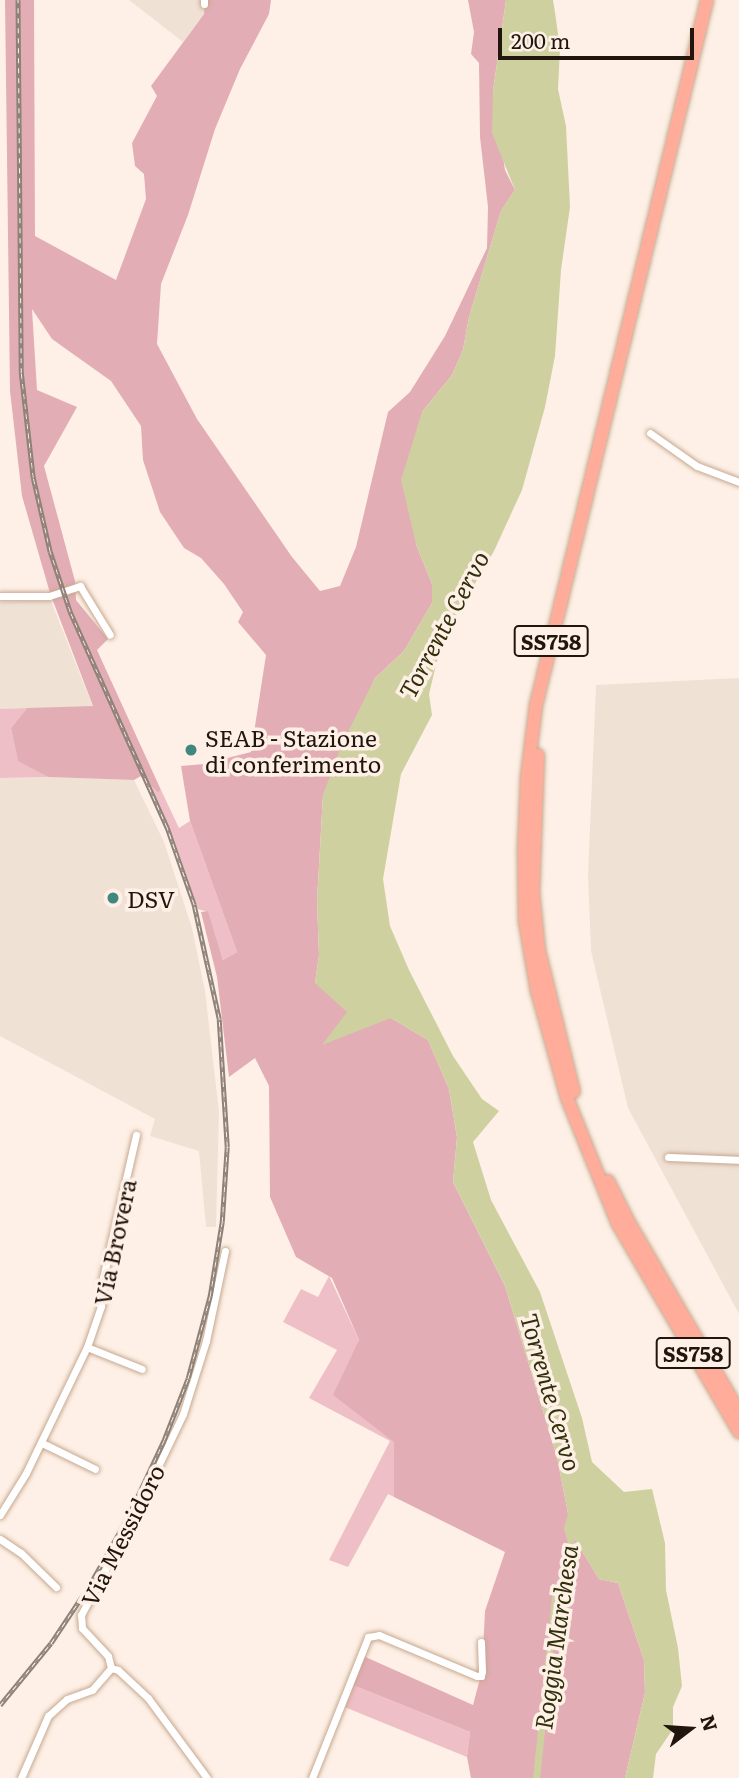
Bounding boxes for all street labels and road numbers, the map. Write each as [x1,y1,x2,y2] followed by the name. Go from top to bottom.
[512,624,590,658] road number: SS758
[87,1176,141,1308] street label: Via Brovera
[654,1336,732,1370] road number: SS758
[74,1460,170,1610] street label: Via Messidoro

